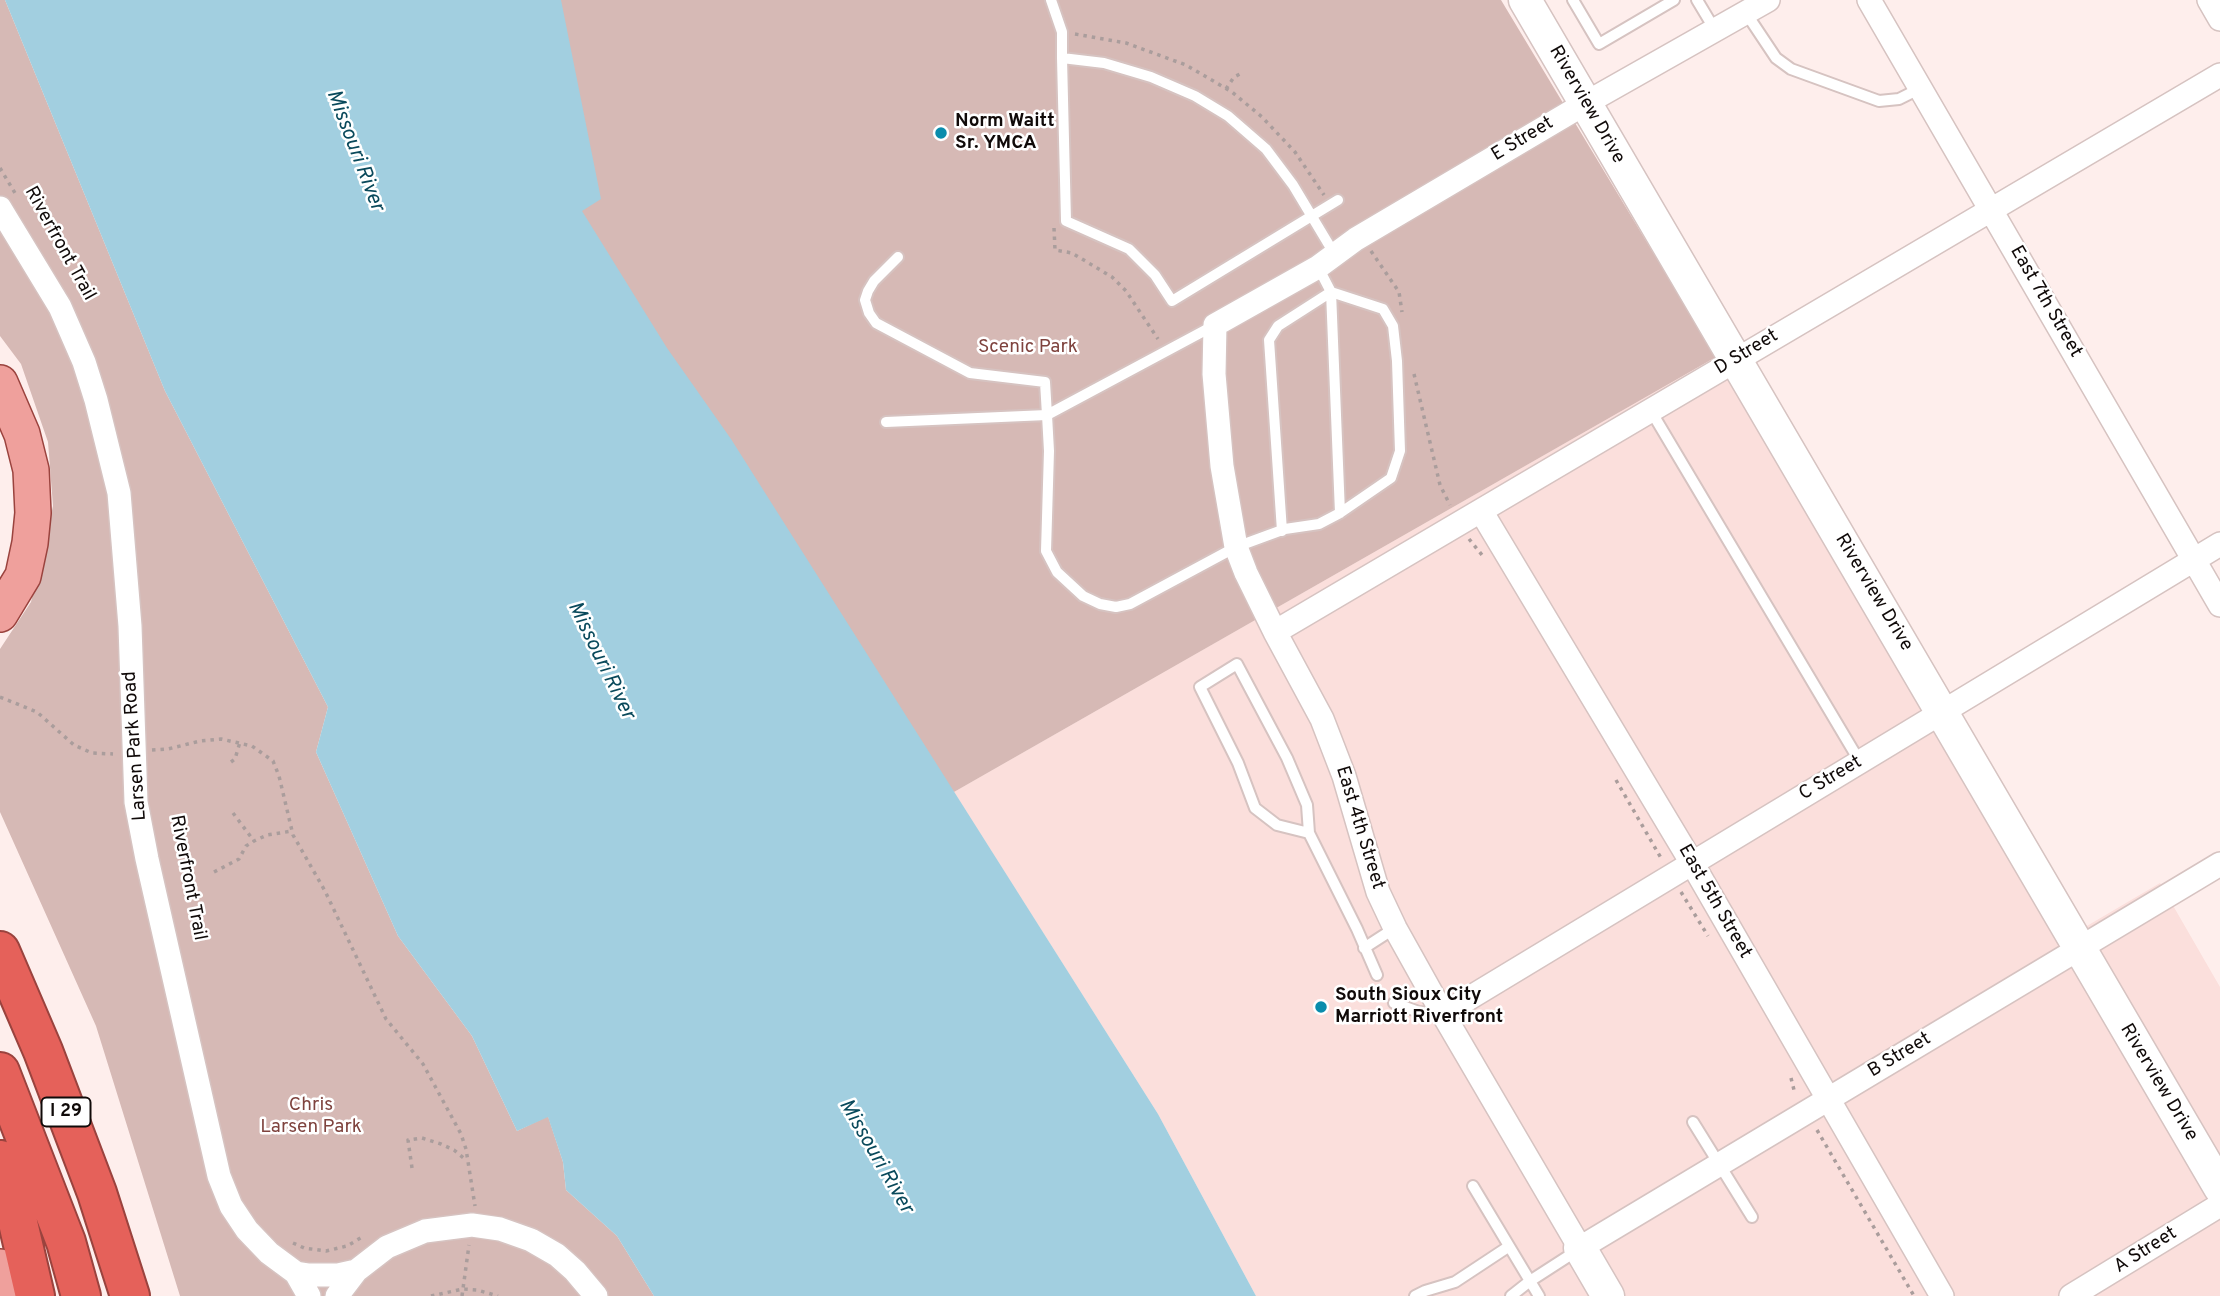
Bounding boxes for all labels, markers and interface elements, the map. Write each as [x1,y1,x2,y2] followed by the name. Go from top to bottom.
[1543,42,1629,168] street label: Riverview Drive
[319,87,389,215] water label: Missouri River
[955,111,1055,155] place label: Norm Waitt Sr. YMCA
[1488,113,1558,167] street label: E Street
[933,125,949,141] marker: Norm Waitt Sr. YMCA
[18,183,100,305] street label: Riverfront Trail
[2004,242,2086,362] street label: East 7th Street
[1711,325,1783,381] street label: D Street
[978,337,1078,359] park label: Scenic Park
[1829,530,1917,656] street label: Riverview Drive
[561,598,639,724] water label: Missouri River
[119,670,153,822] street label: Larsen Park Road
[1796,751,1866,807] street label: C Street
[1329,764,1389,892] street label: East 4th Street
[164,813,210,943] street label: Riverfront Trail
[1672,841,1756,963] street label: East 5th Street
[1335,985,1503,1029] place label: South Sioux City Marriott Riverfront
[1313,999,1329,1015] marker: South Sioux City Marriott Riverfront
[2114,1020,2202,1146] street label: Riverview Drive
[1864,1028,1936,1084] street label: B Street
[260,1095,362,1139] park label: Chris Larsen Park
[832,1095,918,1219] water label: Missouri River
[42,1098,90,1126] road number: I 29
[2110,1223,2182,1279] street label: A Street

